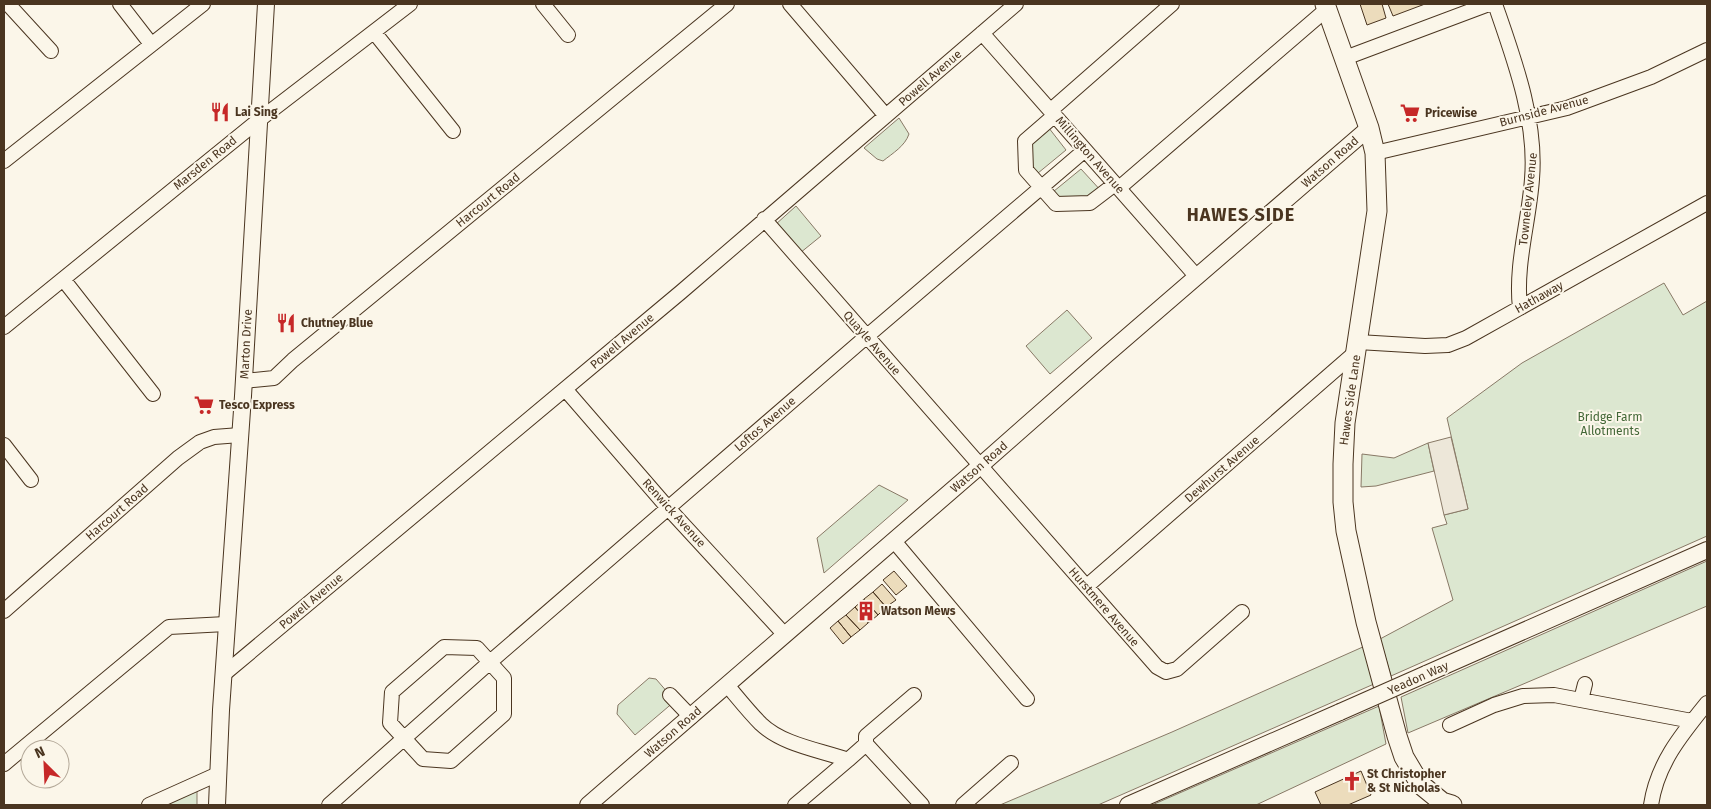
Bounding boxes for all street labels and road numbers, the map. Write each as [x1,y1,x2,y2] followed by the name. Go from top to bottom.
[896,47,964,109] street label: Powell Avenue
[1498,92,1590,130] street label: Burnside Avenue
[1053,114,1127,196] street label: Millington Avenue
[170,133,240,193] street label: Marsden Road
[1299,133,1361,191] street label: Watson Road
[1516,152,1540,246] street label: Towneley Avenue
[453,170,523,230] street label: Harcourt Road
[1512,278,1566,316] street label: Hathaway
[840,308,904,378] street label: Quayle Avenue
[237,309,255,379] street label: Marton Drive
[587,310,657,372] street label: Powell Avenue
[1337,354,1363,446] street label: Hawes Side Lane
[732,394,798,454] street label: Loftos Avenue
[1182,433,1262,505] street label: Dewhurst Avenue
[948,438,1010,496] street label: Watson Road
[640,476,708,550] street label: Renwick Avenue
[83,481,151,543] street label: Harcourt Road
[1066,565,1142,649] street label: Hurstmere Avenue
[276,570,346,632] street label: Powell Avenue
[1385,658,1451,698] street label: Yeadon Way
[642,703,704,761] street label: Watson Road

